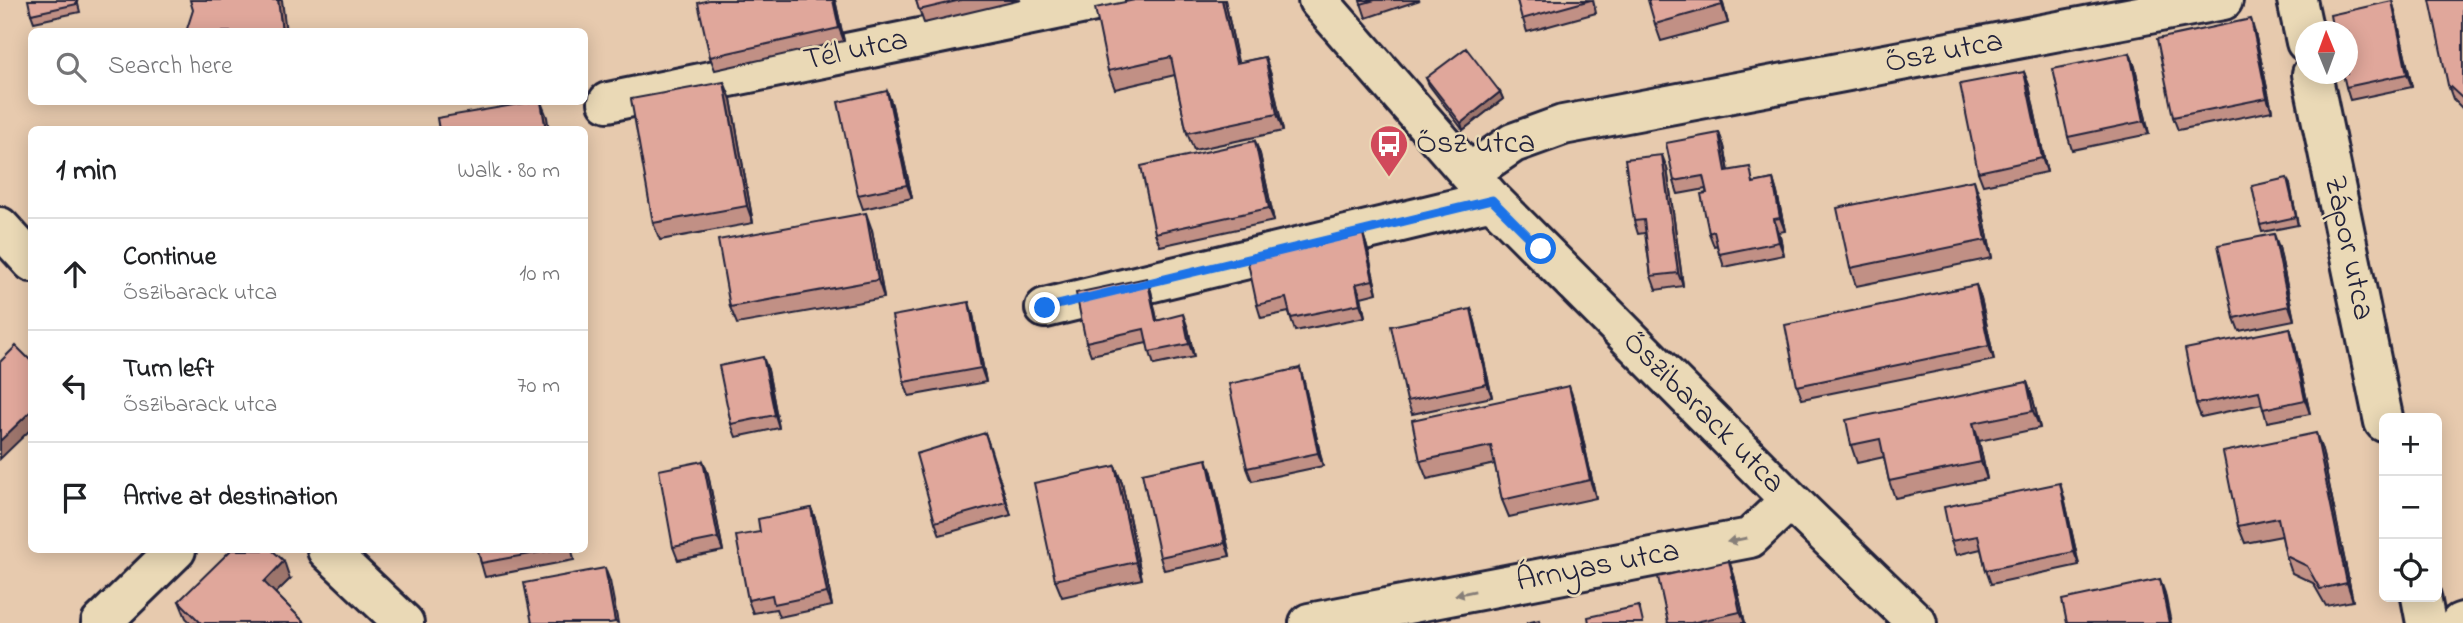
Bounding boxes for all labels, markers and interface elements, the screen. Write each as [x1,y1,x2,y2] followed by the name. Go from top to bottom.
[800,17,912,85] street label: Tél utca
[1881,19,2007,87] street label: Ősz utca
[2295,21,2358,84] north arrow
[28,28,588,105] search box
[52,48,90,86] icon: search
[108,48,233,86] text: Search here
[1416,121,1535,168] place label: Ősz utca
[1368,123,1410,178] bus stop icon: Ősz utca
[56,150,117,194] text: 1 min
[457,155,560,188] text: Walk · 80 m
[2310,171,2386,325] street label: Zápor utca
[1525,233,1556,264] route start
[123,239,216,277] text: Continue
[56,255,94,293] icon: ahead
[519,258,560,291] text: 10 m
[123,277,277,310] text: Őszibarack utca
[1029,292,1060,323] route end
[1611,321,1795,505] street label: Őszibarack utca
[123,351,214,389] text: Turn left
[56,367,94,405] icon: left
[517,370,560,403] text: 70 m
[123,389,277,422] text: Őszibarack utca
[2379,413,2442,602] map controls
[2379,413,2442,476] button: +
[2379,476,2442,539] button: −
[56,479,94,517] icon: arrive
[123,479,338,517] text: Arrive at destination
[1512,528,1684,606] street label: Árnyas utca
[1725,535,1747,546] one-way arrow
[2379,539,2442,602] button: locate
[1454,587,1476,598] one-way arrow

